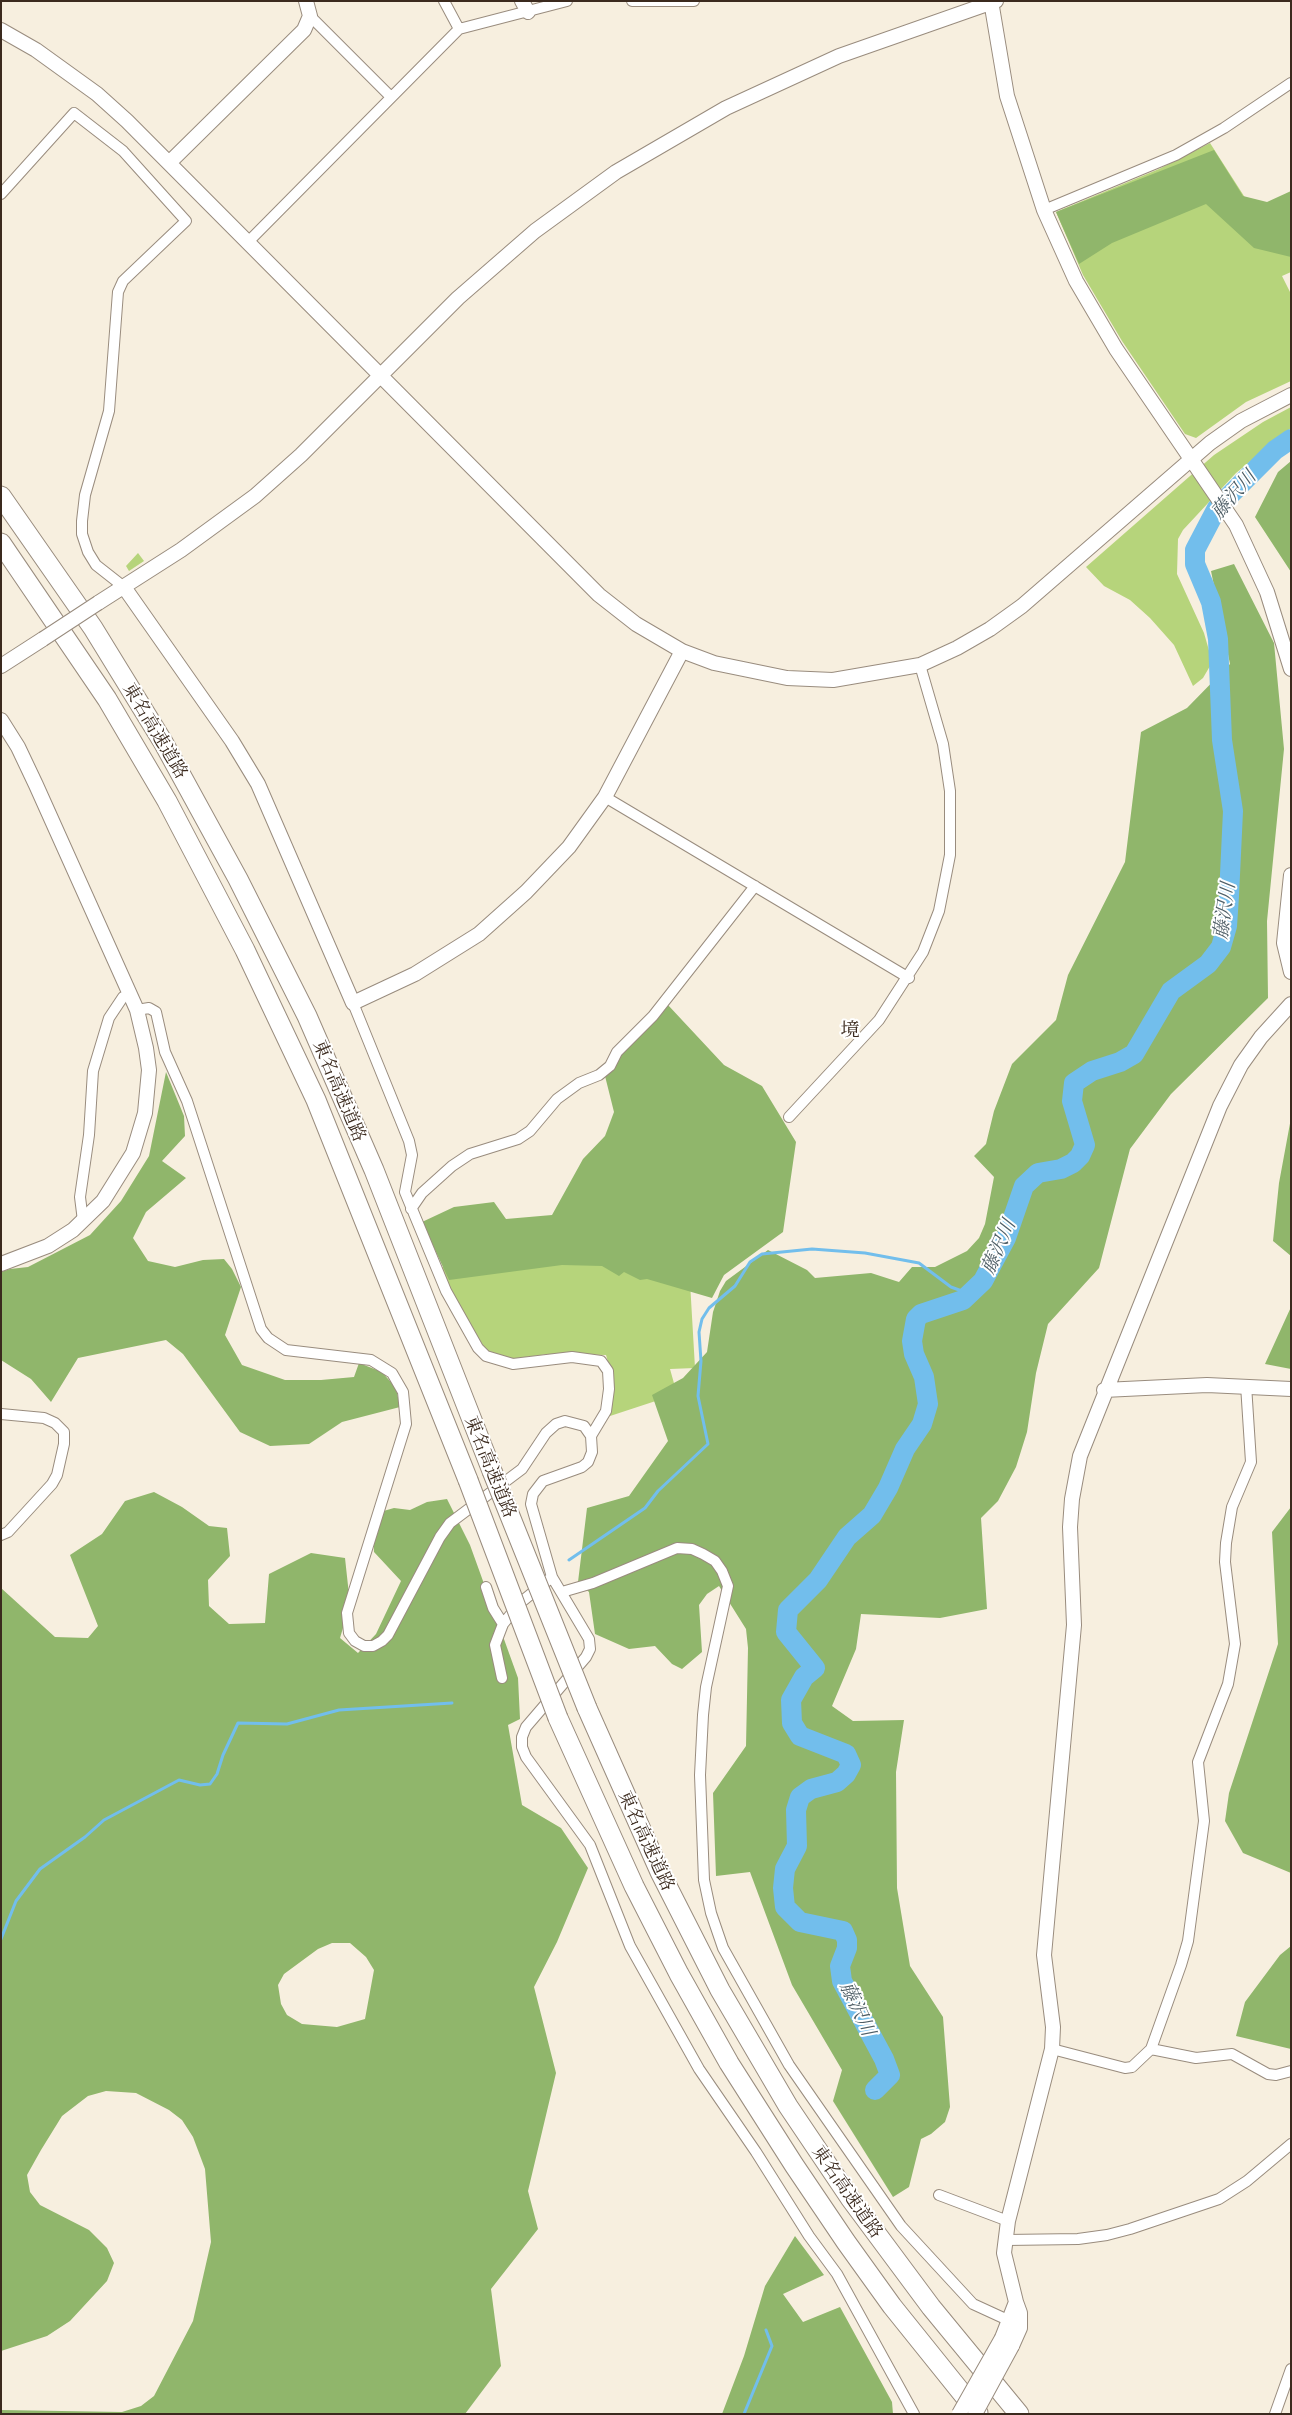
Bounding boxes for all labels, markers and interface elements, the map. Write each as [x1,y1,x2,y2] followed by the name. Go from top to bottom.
[1207,466,1261,524] water label: 藤沢川
[118,679,192,783] street label: 東名高速道路
[1210,881,1240,941] water label: 藤沢川
[841,1020,859,1042] district label: 境
[308,1037,370,1145] street label: 東名高速道路
[977,1216,1021,1278] water label: 藤沢川
[460,1413,520,1521] street label: 東名高速道路
[613,1787,679,1895] street label: 東名高速道路
[835,1978,879,2040] water label: 藤沢川
[807,2142,887,2242] street label: 東名高速道路

